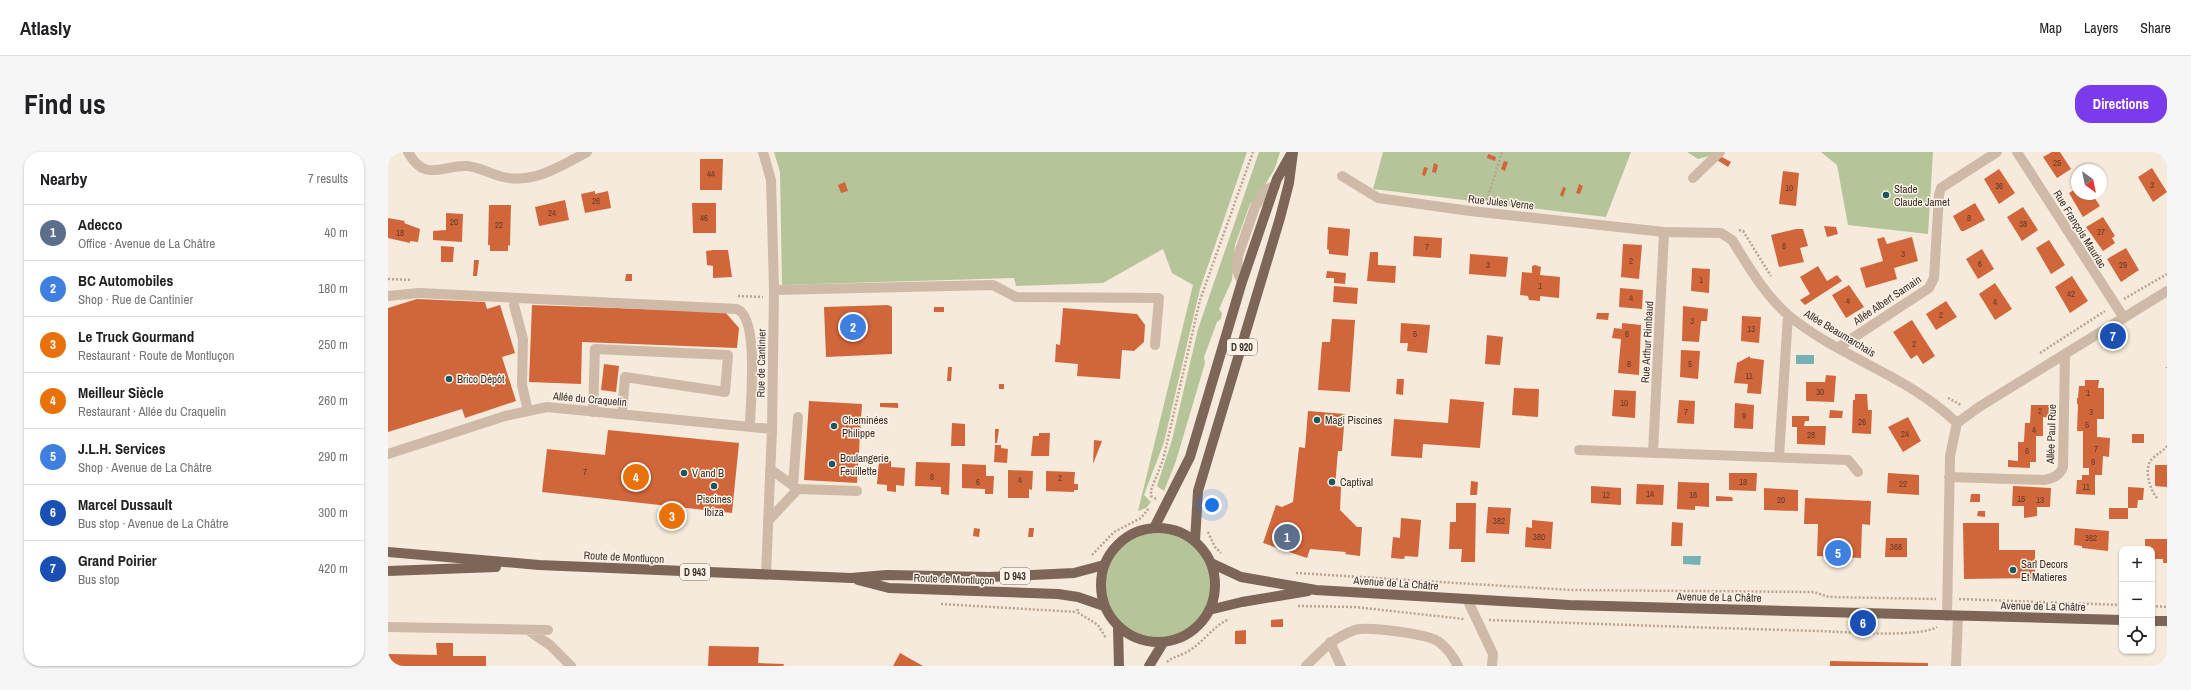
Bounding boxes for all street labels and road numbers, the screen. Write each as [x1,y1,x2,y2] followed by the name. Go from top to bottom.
[2050,187,2110,271] street label: Rue François Mauriac
[1467,192,1535,212] street label: Rue Jules Verne
[1849,272,1924,329] street label: Allée Albert Samain
[1638,301,1656,383] street label: Rue Arthur Rimbaud
[1801,306,1879,360] street label: Allée Beaumarchais
[753,329,769,397] street label: Rue de Cantinier
[1227,339,1257,355] road number: D 920
[551,389,628,409] street label: Allée du Craquelin
[2043,404,2059,465] street label: Allée Paul Rue
[583,548,665,566] street label: Route de Montluçon
[680,564,710,580] road number: D 943
[1000,568,1030,584] road number: D 943
[913,571,995,587] street label: Route de Montluçon
[1352,573,1439,593] street label: Avenue de La Châtre
[1675,589,1762,605] street label: Avenue de La Châtre
[1999,598,2086,614] street label: Avenue de La Châtre

